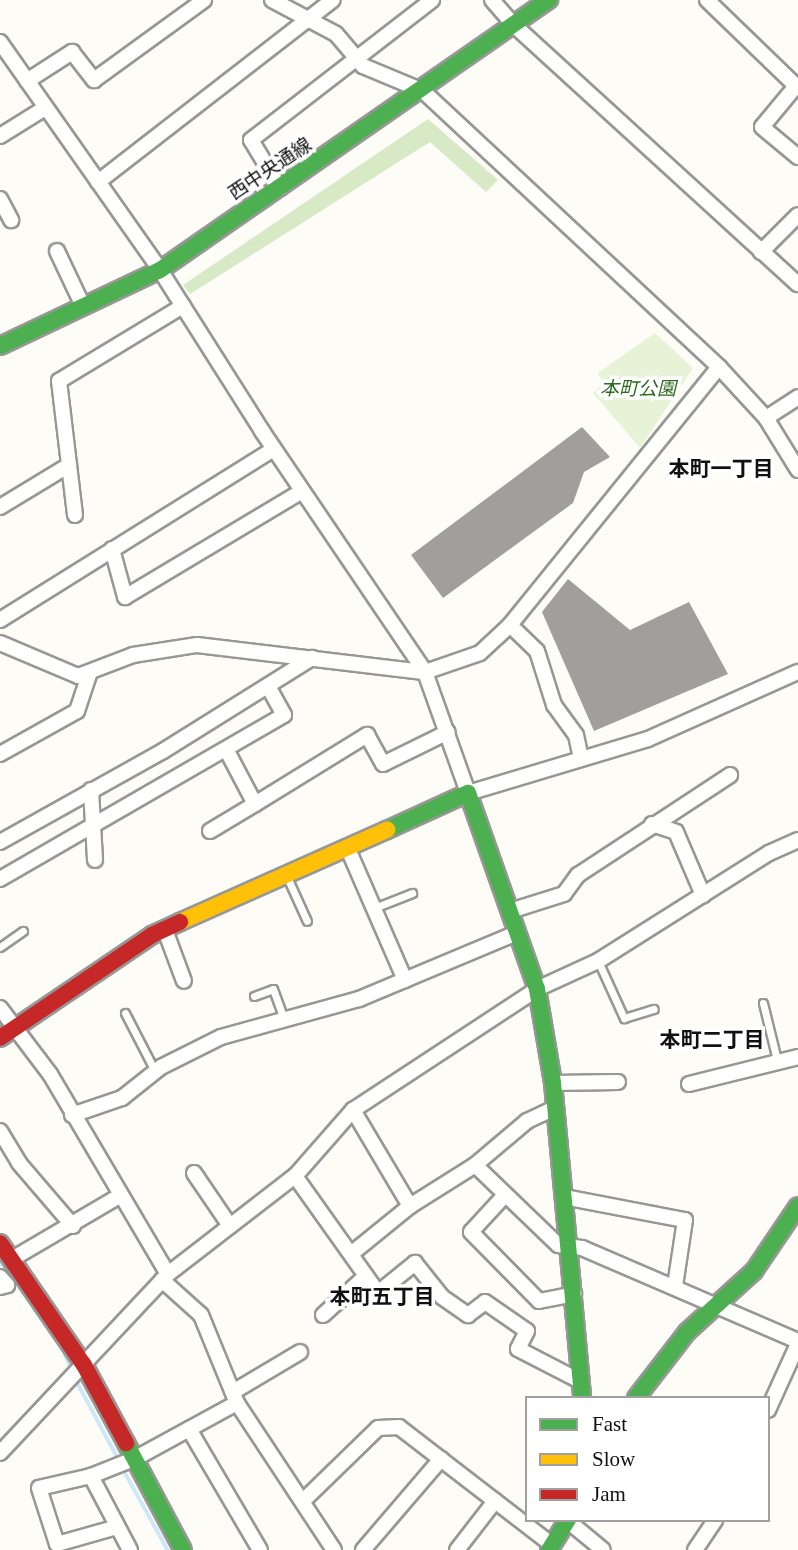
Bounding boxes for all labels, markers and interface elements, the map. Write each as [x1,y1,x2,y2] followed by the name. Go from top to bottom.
[224,133,316,205] street label: 西中央通線
[600,378,676,400] park label: 本町公園
[669,456,773,482] district label: 本町一丁目
[660,1027,764,1053] district label: 本町二丁目
[330,1284,434,1310] district label: 本町五丁目
[525,1396,770,1522] legend
[592,1412,627,1436] text: Fast
[592,1447,635,1471] text: Slow
[592,1482,626,1506] text: Jam

